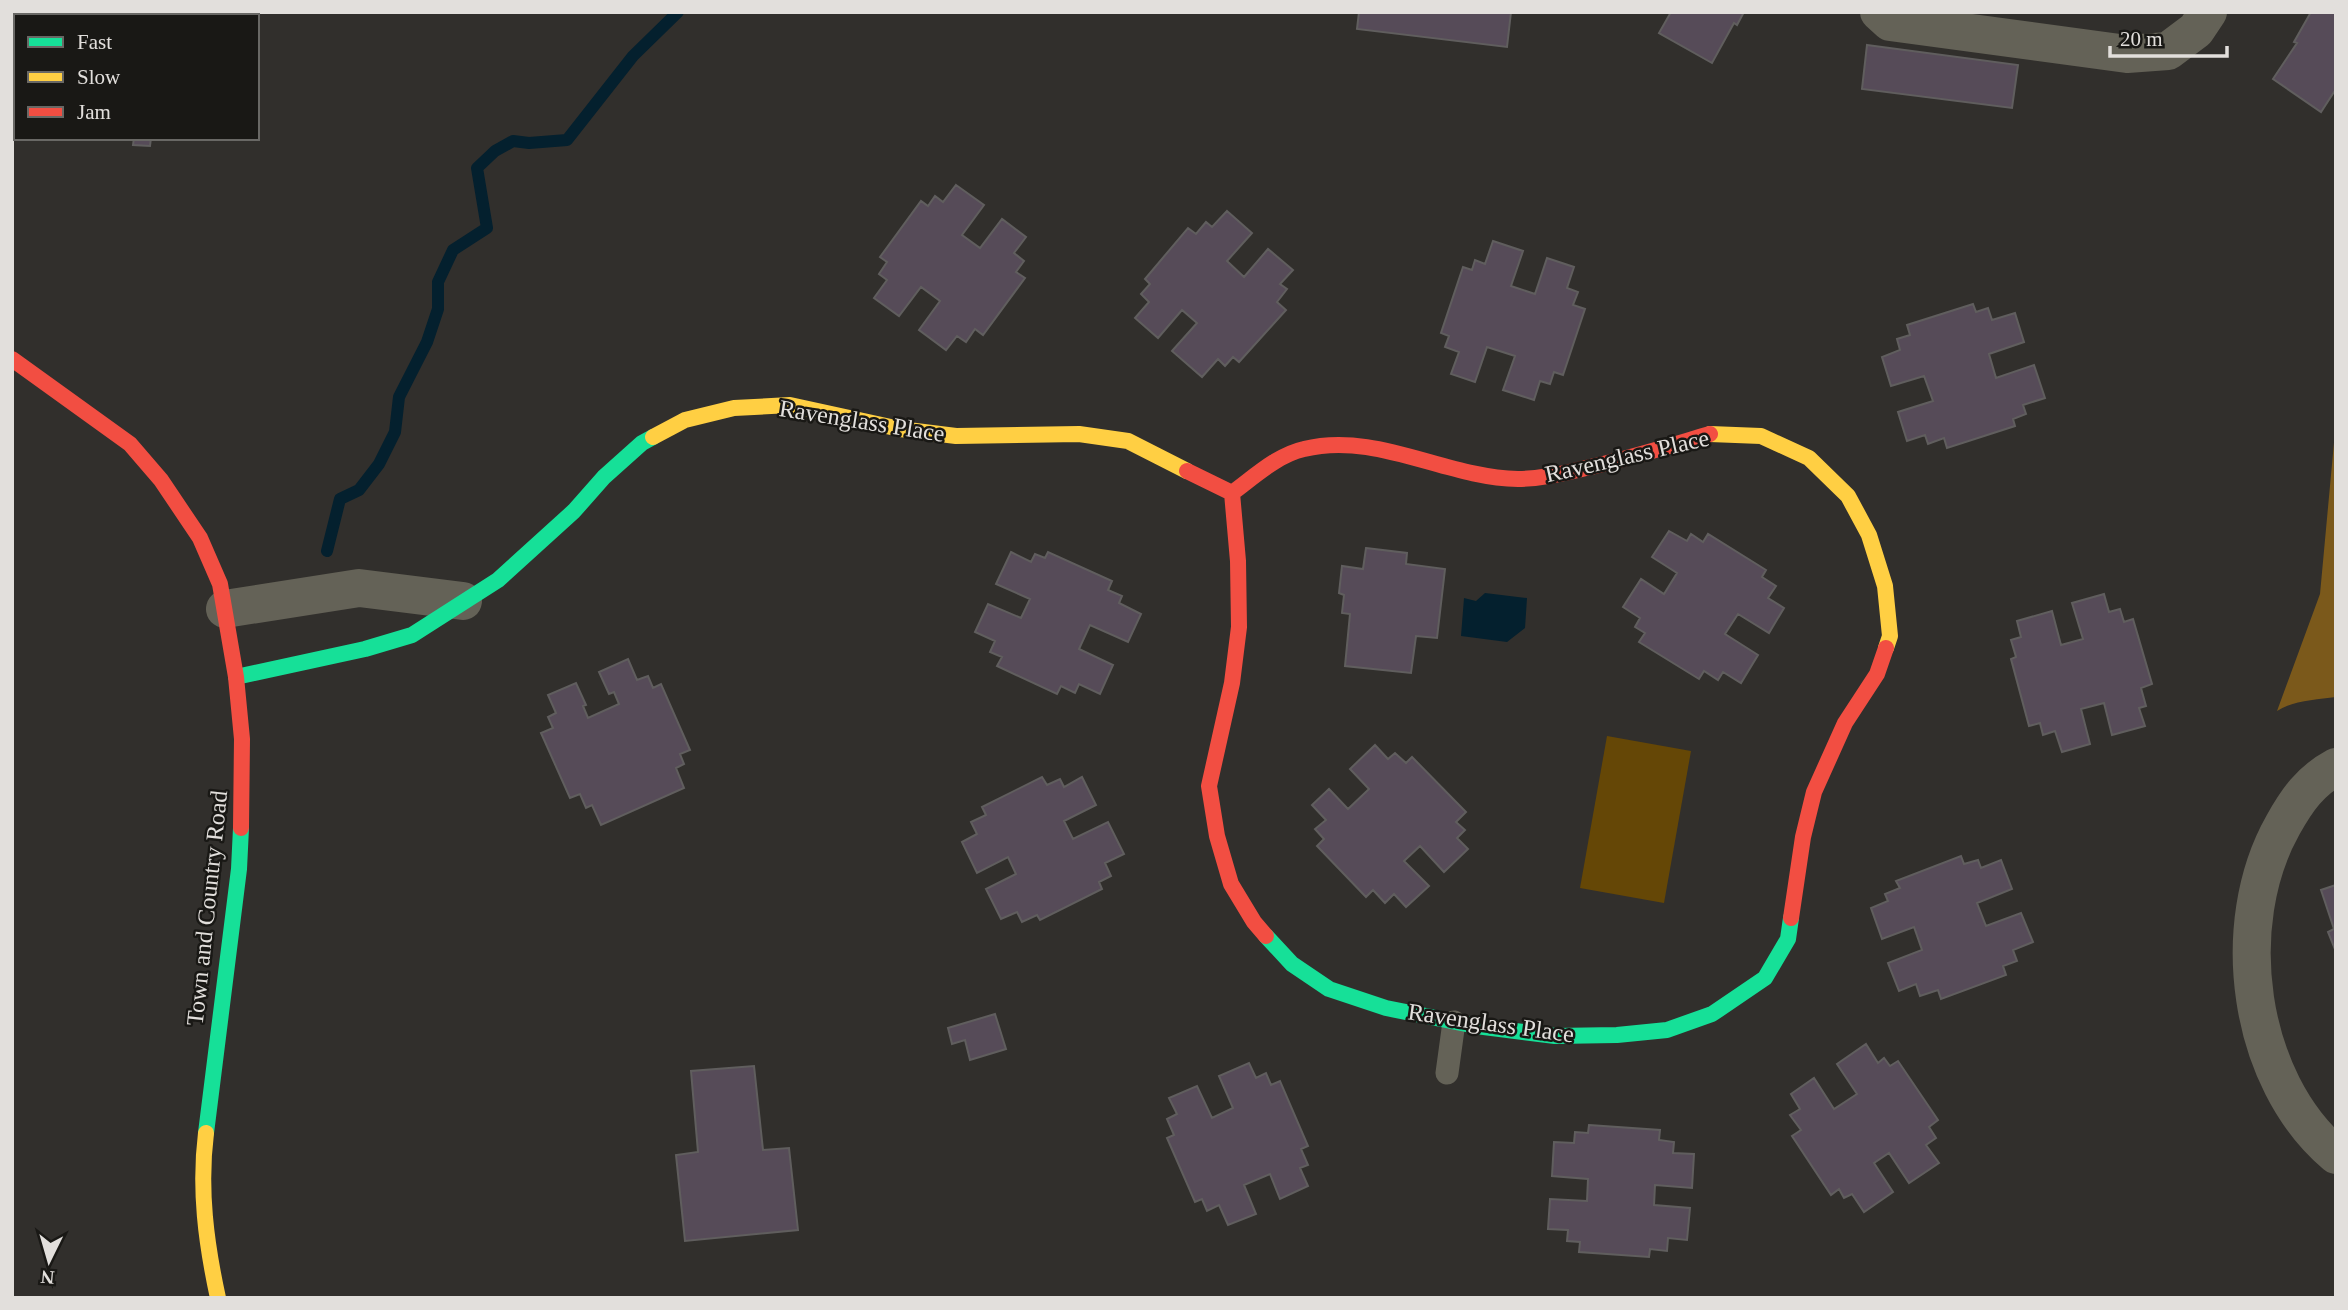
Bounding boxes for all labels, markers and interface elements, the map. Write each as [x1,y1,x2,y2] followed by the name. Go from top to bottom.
[14,14,259,140] legend
[2110,14,2227,58] scale bar
[2120,27,2163,51] text: 20 m
[77,30,112,54] text: Fast
[77,65,121,89] text: Slow
[77,100,111,124] text: Jam
[777,395,947,447] street label: Ravenglass Place
[1543,425,1711,487] street label: Ravenglass Place
[182,789,232,1027] street label: Town and Country Road
[1406,998,1576,1048] street label: Ravenglass Place
[14,1226,84,1296] north arrow
[40,1266,55,1288] text: N

